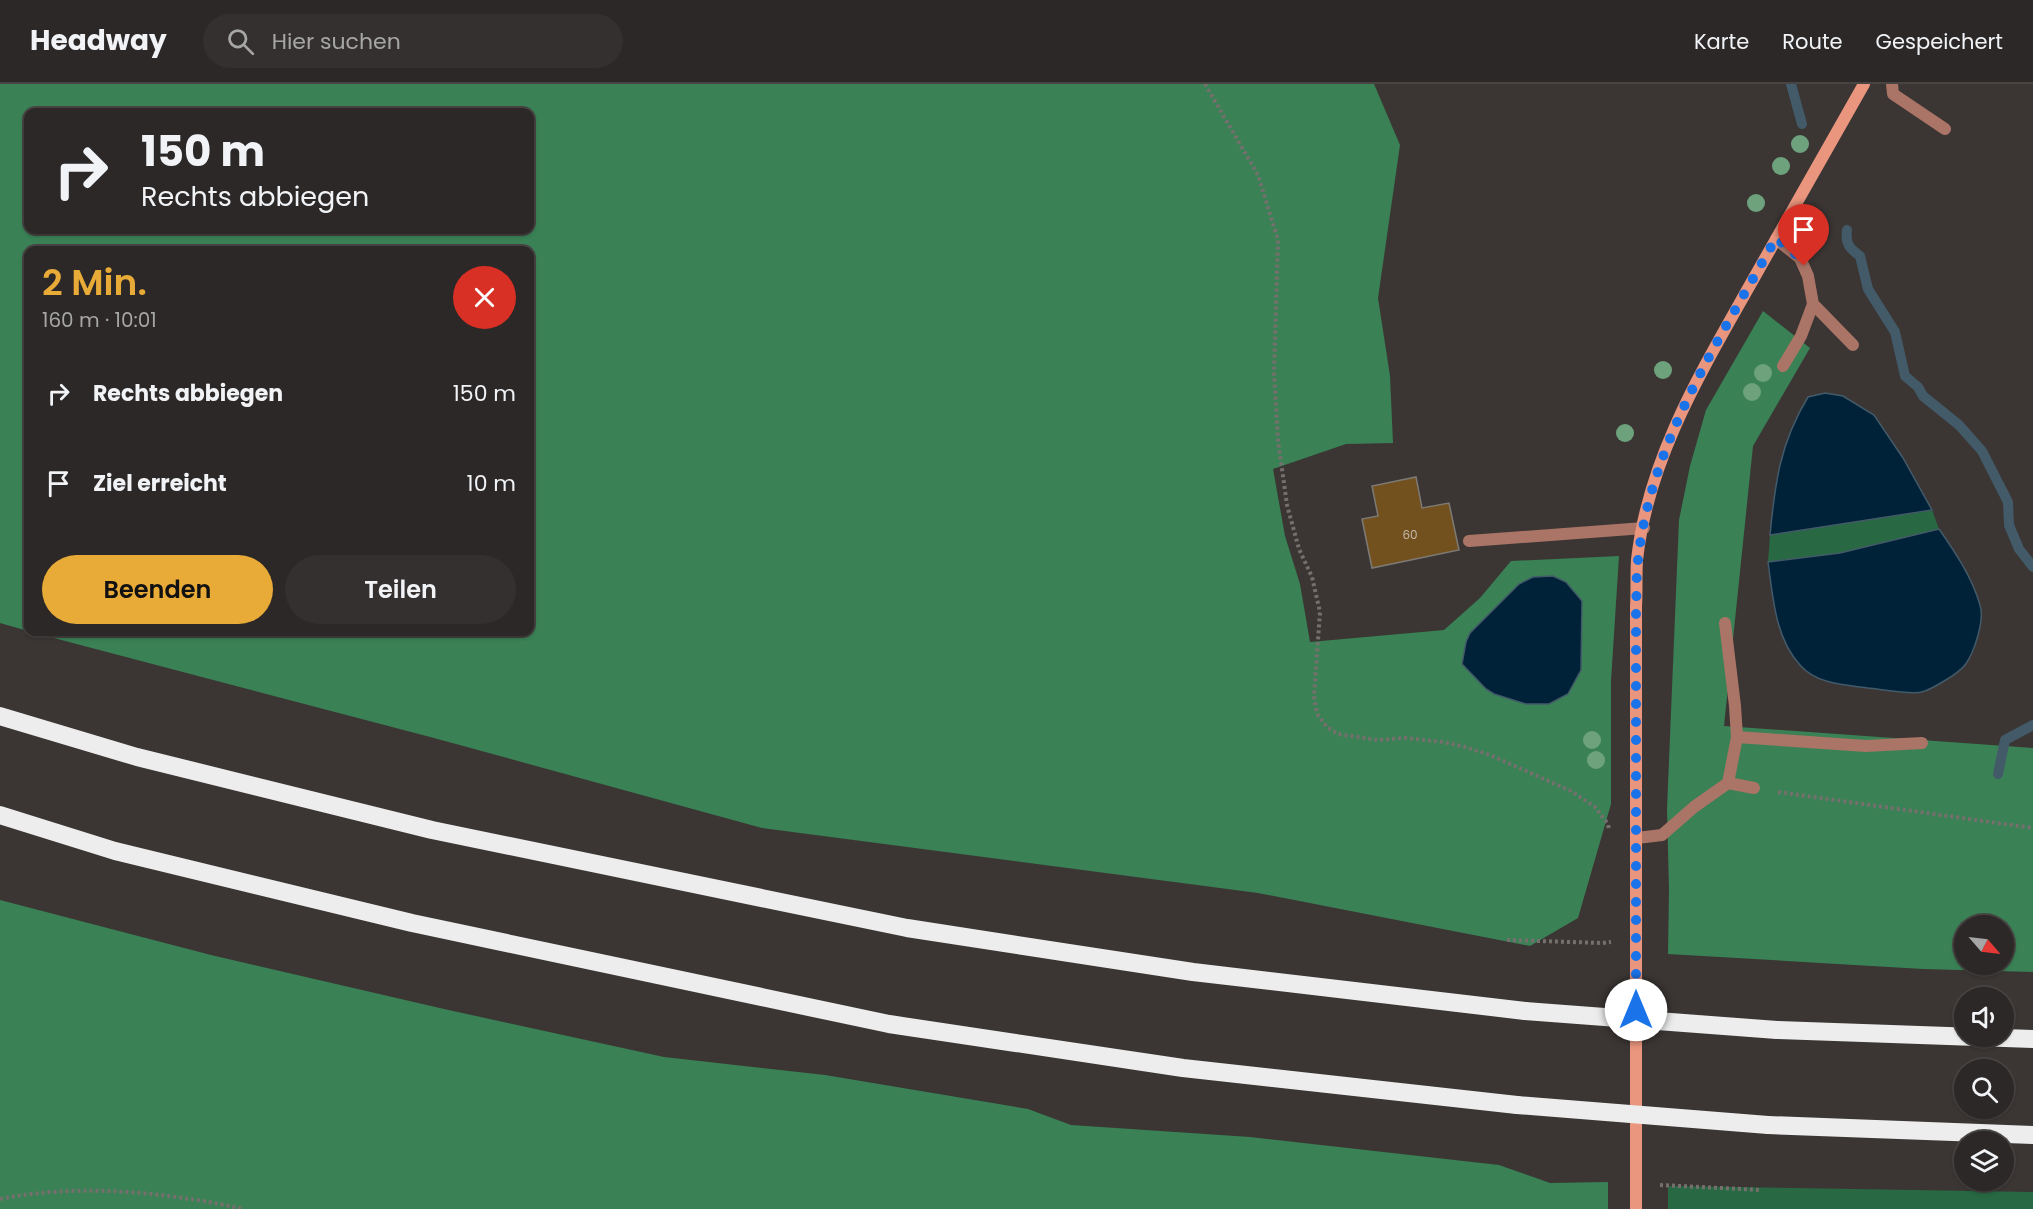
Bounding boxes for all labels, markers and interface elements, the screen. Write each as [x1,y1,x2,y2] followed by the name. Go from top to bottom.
[203,14,623,68] search box
[30,21,167,60] text: Headway
[224,25,257,58] icon: search
[272,26,401,57] text: Hier suchen
[1694,27,1749,56] text: Karte
[1782,27,1843,56] text: Route
[1876,27,2003,56] text: Gespeichert
[141,122,265,181] text: 150 m
[42,132,120,210] icon: right
[141,178,369,215] text: Rechts abbiegen
[1778,204,1829,266] pin
[1787,213,1820,246] icon: arrive
[42,257,147,308] text: 2 Min.
[453,266,516,329] button: close
[42,306,157,334] text: 160 m · 10:01
[42,377,75,410] icon: right
[93,378,283,409] text: Rechts abbiegen
[453,378,516,409] text: 150 m
[42,467,75,500] icon: arrive
[93,468,227,499] text: Ziel erreicht
[467,468,516,499] text: 10 m
[1402,526,1418,543] house number: 60
[42,555,273,624] button: Beenden
[285,555,516,624] button: Teilen
[1954,915,2014,975] north arrow
[1954,915,2014,1191] map controls
[1604,978,1668,1042] position arrow
[1954,987,2014,1047] button: sound
[1954,1059,2014,1119] button: search
[1954,1131,2014,1191] button: layers

